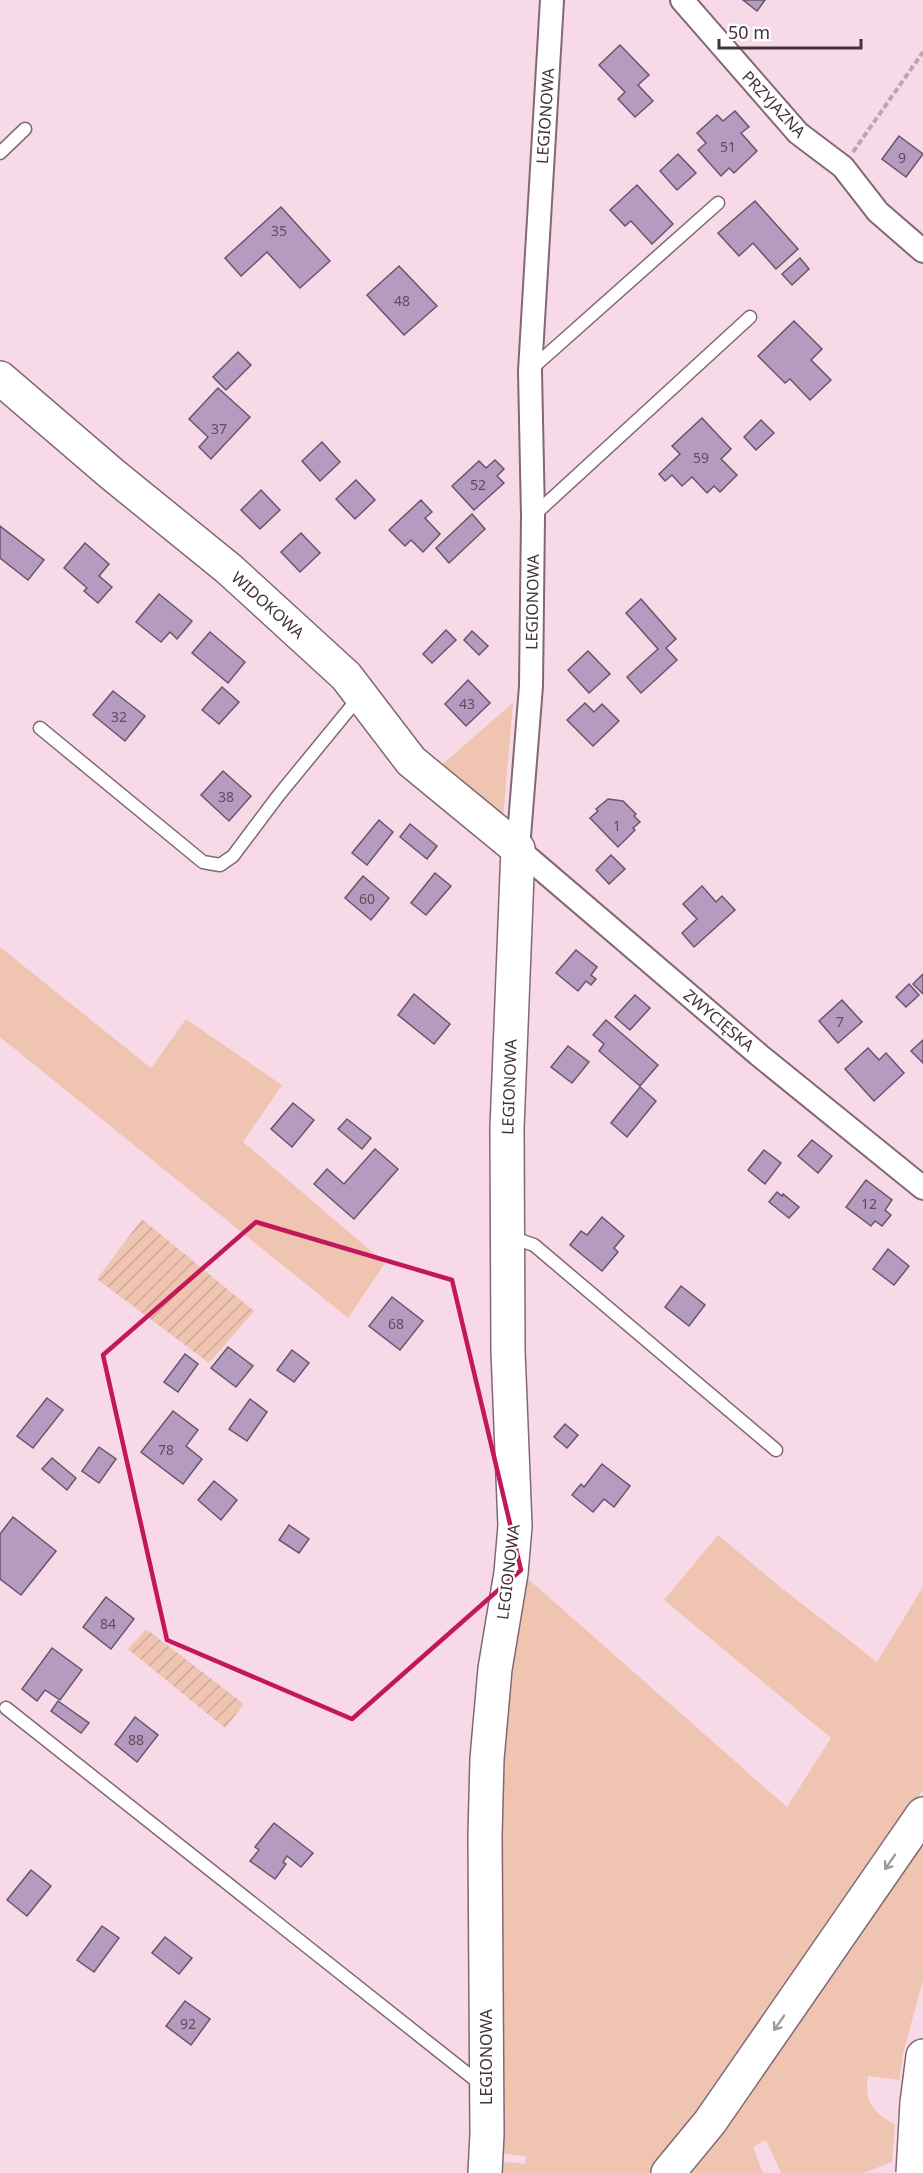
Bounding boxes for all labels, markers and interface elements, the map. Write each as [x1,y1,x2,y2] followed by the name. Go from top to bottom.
[719,12,862,50] scale bar
[728,20,770,44] text: 50 m
[737,66,811,143] street label: PRZYJAZNA
[531,67,559,165] street label: LEGIONOWA
[720,137,736,156] house number: 51
[898,148,906,167] house number: 9
[271,221,287,240] house number: 35
[394,291,410,310] house number: 48
[211,419,227,438] house number: 37
[693,448,709,467] house number: 59
[470,475,486,494] house number: 52
[520,553,544,650] street label: LEGIONOWA
[227,566,310,644] street label: WIDOKOWA
[459,694,475,713] house number: 43
[111,707,127,726] house number: 32
[218,787,234,806] house number: 38
[613,816,621,835] house number: 1
[359,889,375,908] house number: 60
[679,984,760,1057] street label: ZWYCIĘSKA
[836,1012,844,1031] house number: 7
[496,1038,522,1135] street label: LEGIONOWA
[861,1194,877,1213] house number: 12
[388,1314,404,1333] house number: 68
[158,1440,174,1459] house number: 78
[491,1522,525,1621] street label: LEGIONOWA
[100,1614,116,1633] house number: 84
[128,1730,144,1749] house number: 88
[884,1854,896,1870] one-way arrow
[475,2008,497,2105] street label: LEGIONOWA
[180,2014,196,2033] house number: 92
[773,2014,785,2030] one-way arrow

